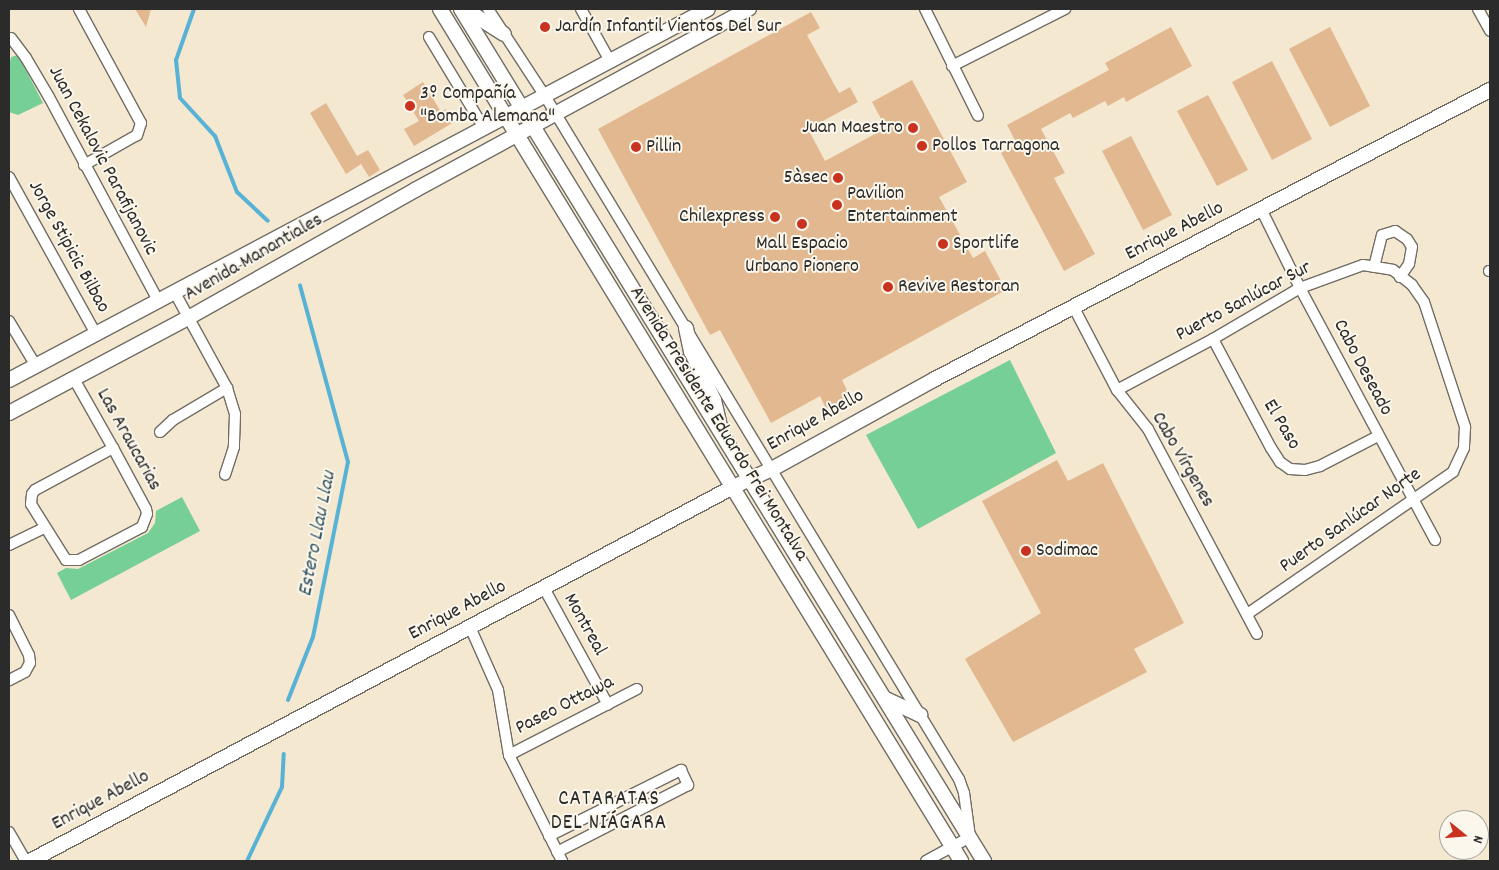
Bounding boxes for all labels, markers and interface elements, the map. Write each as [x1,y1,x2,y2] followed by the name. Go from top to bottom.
[555,15,781,39] place label: Jardín Infantil Vientos Del Sur
[539,21,551,33] marker: Jardín Infantil Vientos Del Sur
[42,62,162,260] street label: Juan Cekalovic Parafijanovic
[420,82,555,129] place label: 3º Compañía "Bomba Alemana"
[404,100,416,112] marker: 3º Compañía "Bomba Alemana"
[802,116,903,140] place label: Juan Maestro
[907,122,919,134] marker: Juan Maestro
[932,134,1059,158] place label: Pollos Tarragona
[646,135,681,159] place label: Pillin
[916,140,928,152] marker: Pollos Tarragona
[630,141,642,153] marker: Pillin
[784,166,828,190] place label: 5àsec
[832,172,844,184] marker: 5àsec
[22,177,114,317] street label: Jorge Stipicic Bilbao
[847,182,958,229] place label: Pavilion Entertainment
[1122,197,1228,267] street label: Enrique Abello
[831,199,843,211] marker: Pavilion Entertainment
[679,205,765,229] place label: Chilexpress
[181,209,327,307] street label: Avenida Manantiales
[769,211,781,223] marker: Chilexpress
[796,218,808,230] marker: Mall Espacio Urbano Pionero
[745,232,859,279] place label: Mall Espacio Urbano Pionero
[953,232,1019,256] place label: Sportlife
[937,238,949,250] marker: Sportlife
[1172,256,1316,348] street label: Puerto Sanlúcar Sur
[898,275,1020,299] place label: Revive Restoran
[882,281,894,293] marker: Revive Restoran
[623,282,813,566] street label: Avenida Presidente Eduardo Frei Montalva
[1327,316,1397,420] street label: Cabo Deseado
[90,385,166,495] street label: Las Araucarias
[763,385,869,457] street label: Enrique Abello
[1257,396,1305,454] street label: El Paso
[1145,408,1219,512] street label: Cabo Vírgenes
[1276,463,1426,579] street label: Puerto Sanlúcar Norte
[294,469,342,599] water label: Estero Llau Llau
[1036,539,1098,563] place label: Sodimac
[1020,545,1032,557] marker: Sodimac
[405,575,511,647] street label: Enrique Abello
[557,590,611,660] street label: Montreal
[512,671,618,741] street label: Paseo Ottawa
[48,765,154,837] street label: Enrique Abello
[549,787,669,837] district label: CATARATAS DEL NIÁGARA
[1439,810,1489,860] north arrow
[1467,833,1488,845] text: N

